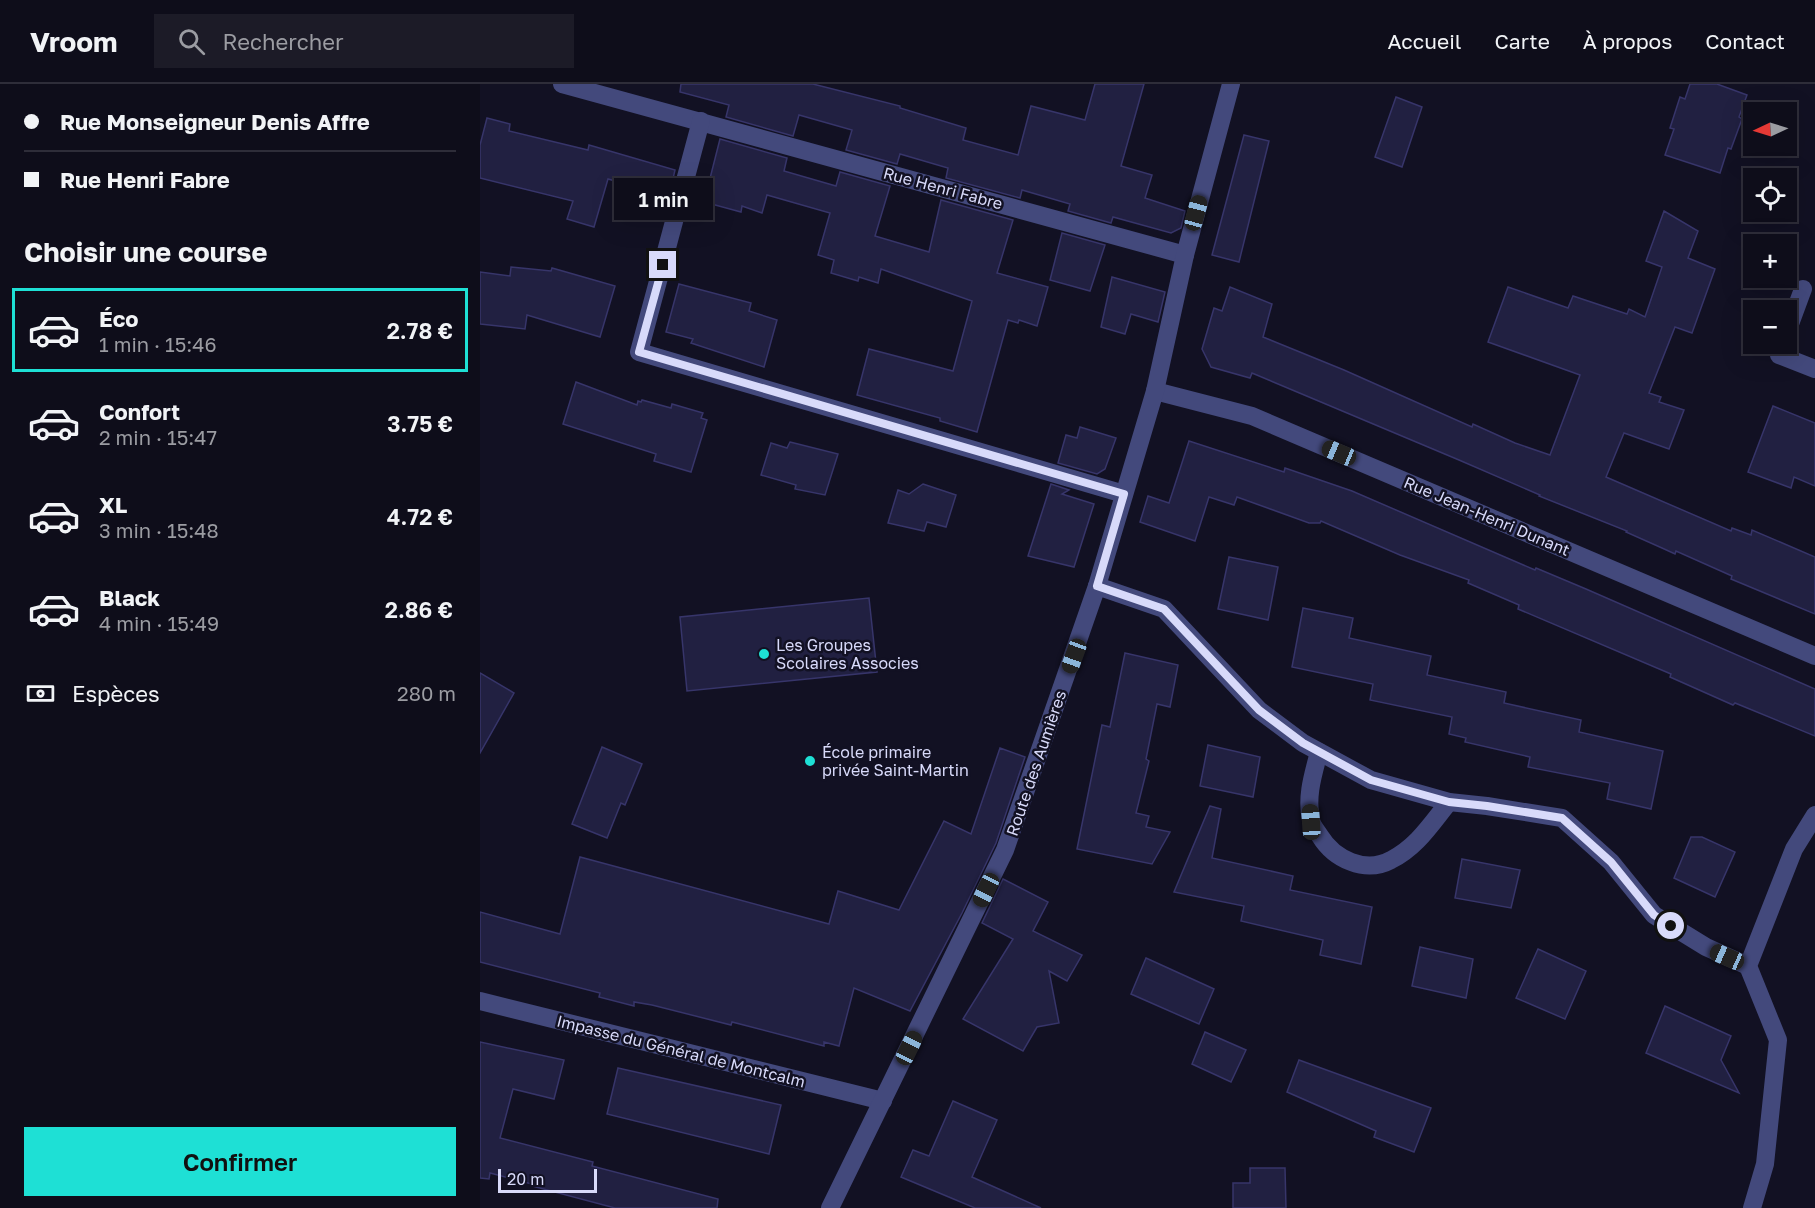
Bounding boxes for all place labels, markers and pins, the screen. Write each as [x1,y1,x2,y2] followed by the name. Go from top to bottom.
[776,635,919,673] place label: Les Groupes Scolaires Associes
[757,647,771,661] marker: Les Groupes Scolaires Associes
[822,742,969,780] place label: École primaire privée Saint-Martin
[803,754,817,768] marker: École primaire privée Saint-Martin

